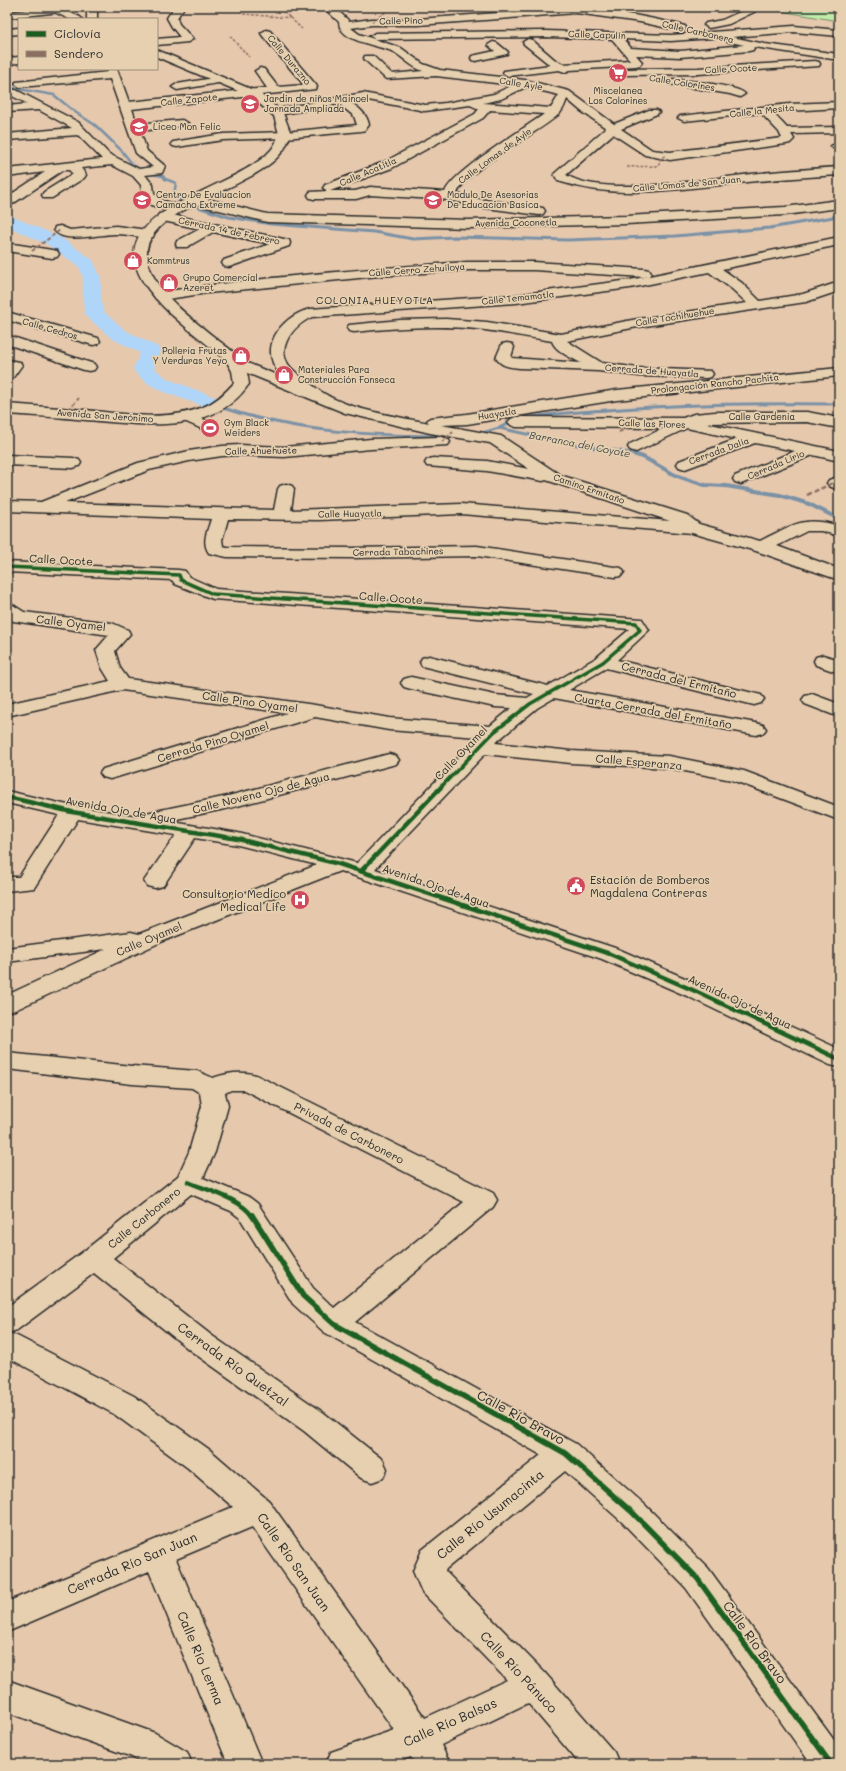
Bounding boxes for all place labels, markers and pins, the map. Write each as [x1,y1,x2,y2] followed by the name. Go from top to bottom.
[607,62,629,84] supermarket icon: Miscelanea Los Colorines
[589,85,647,106] place label: Miscelanea Los Colorines
[239,93,261,115] school or university icon: Jardin de niños Mainoel Jornada Ampliada
[264,93,369,114] place label: Jardin de niños Mainoel Jornada Ampliada
[128,116,150,138] school or university icon: Liceo Mon Felic
[153,121,221,132] place label: Liceo Mon Felic
[131,189,153,211] school or university icon: Centro De Evaluacion Camacho Extreme
[156,189,251,210] place label: Centro De Evaluacion Camacho Extreme
[422,189,444,211] school or university icon: Modulo De Asesorias De Educacion Basica
[447,189,539,210] place label: Modulo De Asesorias De Educacion Basica
[122,250,144,272] shop icon: Kommtrus
[147,255,190,266] place label: Kommtrus
[158,272,180,294] shop icon: Grupo Comercial Azeret
[183,272,258,293] place label: Grupo Comercial Azeret
[153,345,228,366] place label: Polleria Frutas Y Verduras Yeyo
[230,345,252,367] shop icon: Polleria Frutas Y Verduras Yeyo
[273,364,295,386] shop icon: Materiales Para Construcción Fonseca
[298,364,396,385] place label: Materiales Para Construcción Fonseca
[199,417,221,439] sports icon: Gym Black Weiders
[224,417,269,438] place label: Gym Black Weiders
[590,872,710,900] place label: Estación de Bomberos Magdalena Contreras
[565,875,587,897] public building icon: Estación de Bomberos Magdalena Contreras
[182,886,286,914] place label: Consultorio Medico Medical Life
[289,889,311,911] hospital icon: Consultorio Medico Medical Life

